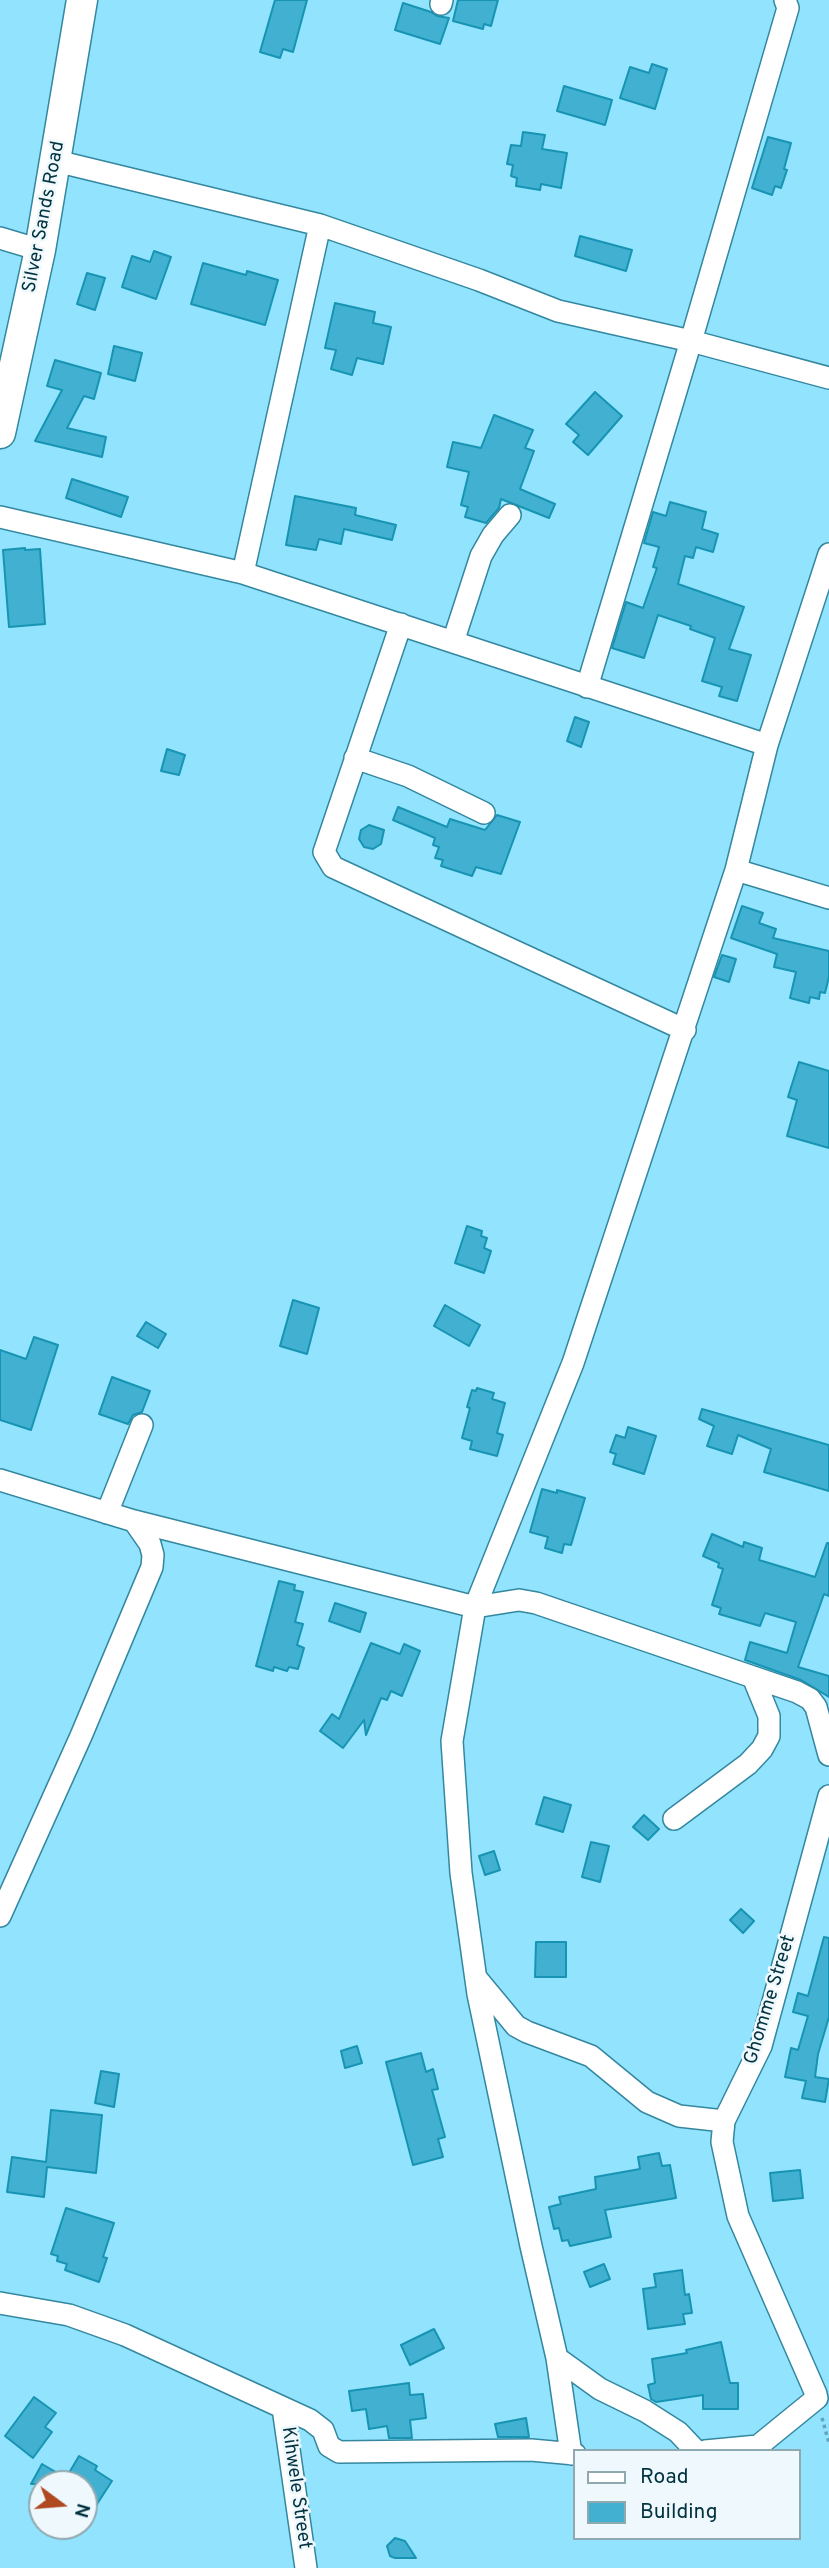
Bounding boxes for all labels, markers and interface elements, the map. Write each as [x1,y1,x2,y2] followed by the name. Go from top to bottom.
[19,139,71,295] street label: Silver Sands Road
[740,1932,802,2068] street label: Ghomme Street
[275,2425,315,2551] street label: Kihwele Street
[574,2449,801,2540] legend
[640,2464,689,2491] text: Road
[28,2470,98,2540] north arrow
[640,2499,718,2526] text: Building
[68,2500,95,2520] text: N

